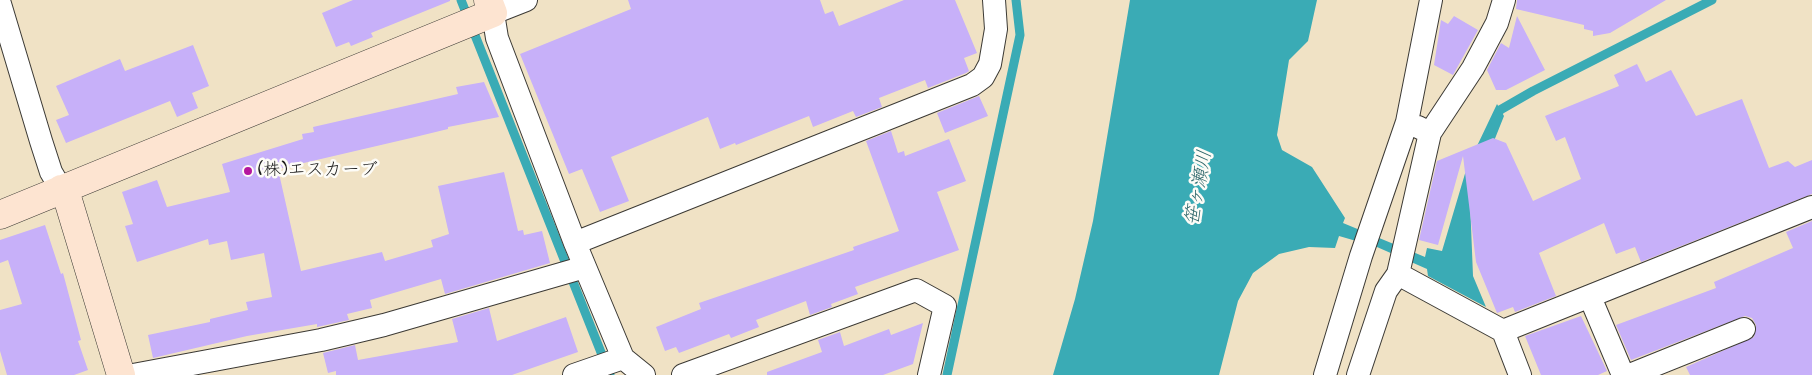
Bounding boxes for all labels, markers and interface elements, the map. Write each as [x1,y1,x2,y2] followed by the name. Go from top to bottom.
[1182,149,1218,227] water label: 笹ヶ瀬川
[258,160,378,182] place label: (株)エスカーブ
[242,165,254,177] marker: (株)エスカーブ

